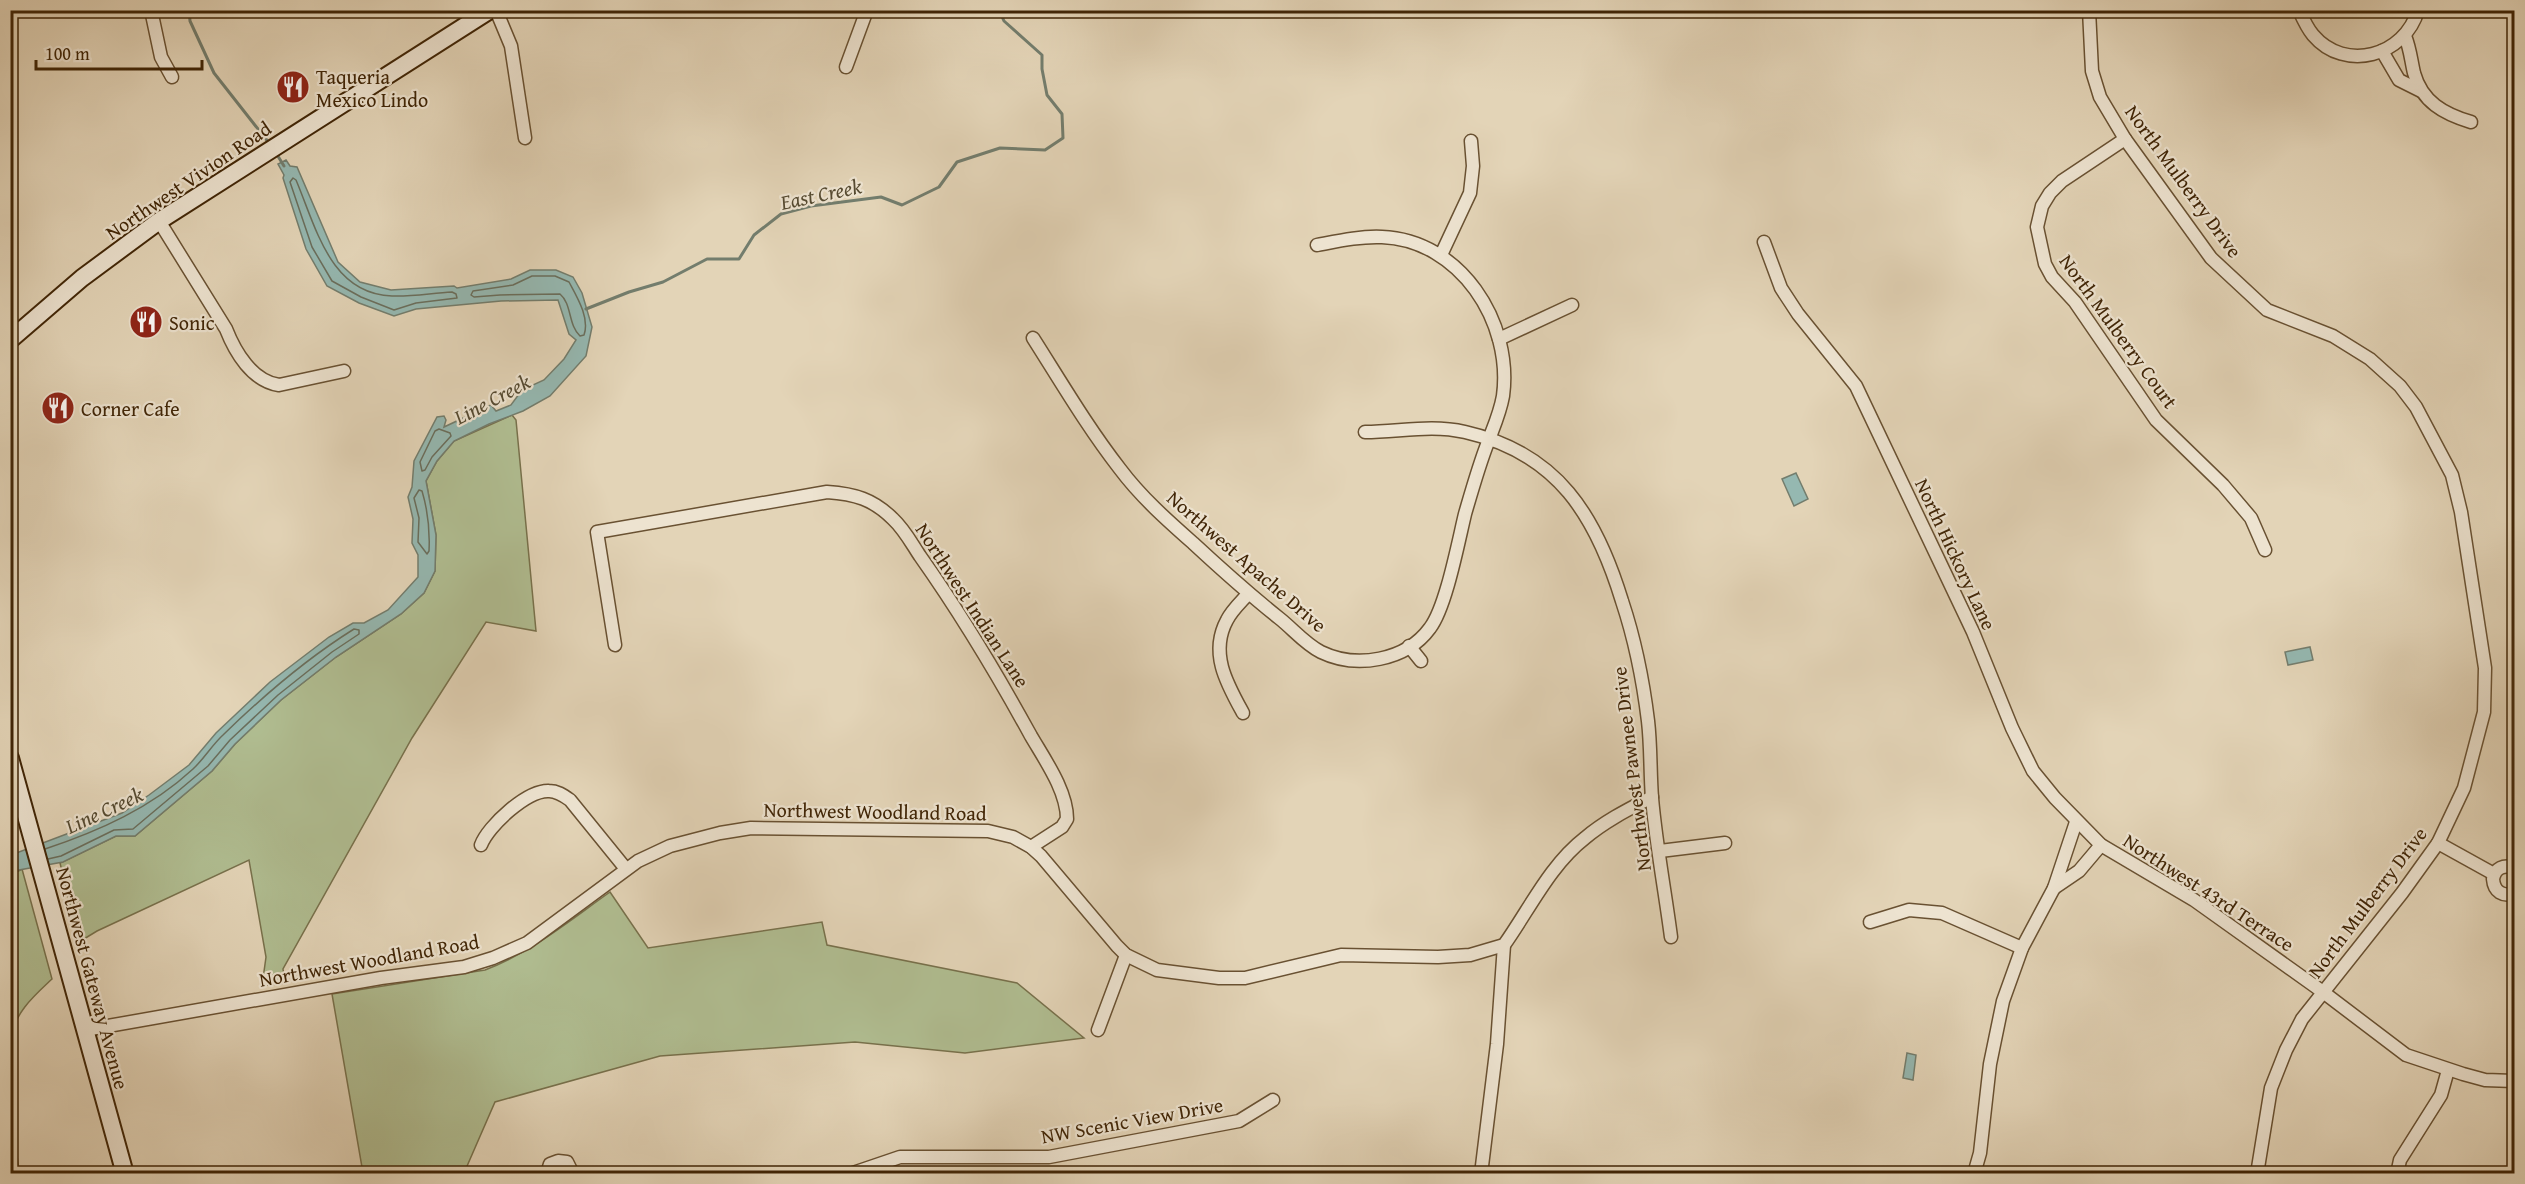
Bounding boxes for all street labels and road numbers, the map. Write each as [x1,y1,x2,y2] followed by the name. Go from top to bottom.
[2119,99,2249,263] street label: North Mulberry Drive
[99,113,277,246] street label: Northwest Vivion Road
[2053,248,2185,414] street label: North Mulberry Court
[1908,474,2004,634] street label: North Hickory Lane
[1161,483,1333,639] street label: Northwest Apache Drive
[909,517,1037,693] street label: Northwest Indian Lane
[1604,665,1658,873] street label: Northwest Pawnee Drive
[763,795,987,827] street label: Northwest Woodland Road
[2300,820,2434,984] street label: North Mulberry Drive
[2118,826,2300,958] street label: Northwest 43rd Terrace
[49,864,137,1092] street label: Northwest Gateway Avenue
[257,926,482,994] street label: Northwest Woodland Road
[1039,1090,1225,1150] street label: NW Scenic View Drive

